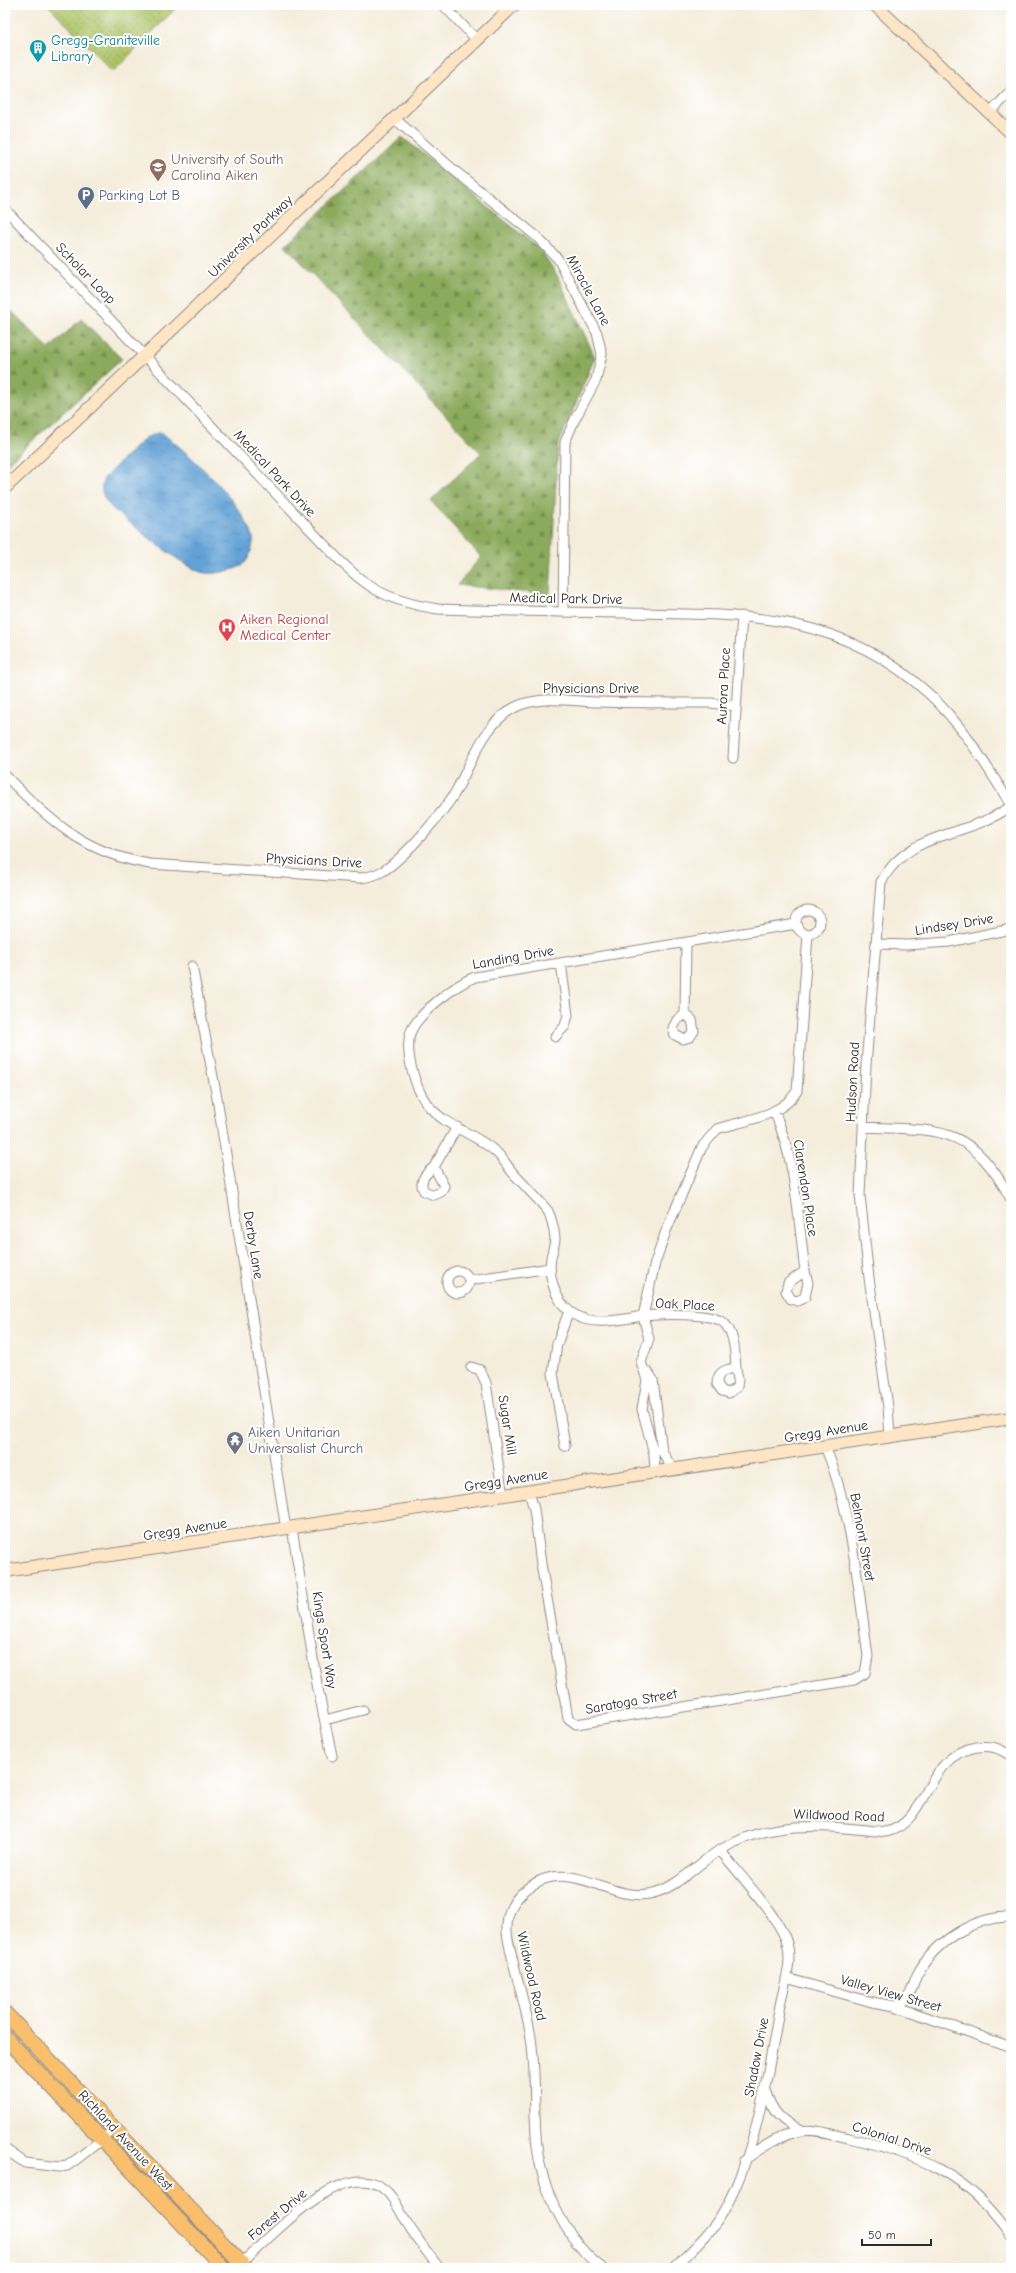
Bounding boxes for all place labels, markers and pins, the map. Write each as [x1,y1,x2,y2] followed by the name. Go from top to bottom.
[51,32,160,65] place label: Gregg-Graniteville Library
[28,38,48,63] building icon: Gregg-Graniteville Library
[171,151,283,184] place label: University of South Carolina Aiken
[148,157,168,182] school or university icon: University of South Carolina Aiken
[76,185,96,210] parking icon: Parking Lot B
[99,187,181,204] place label: Parking Lot B
[240,611,331,644] place label: Aiken Regional Medical Center
[217,617,237,642] hospital icon: Aiken Regional Medical Center
[248,1424,363,1457] place label: Aiken Unitarian Universalist Church
[225,1430,245,1455] temple icon: Aiken Unitarian Universalist Church

